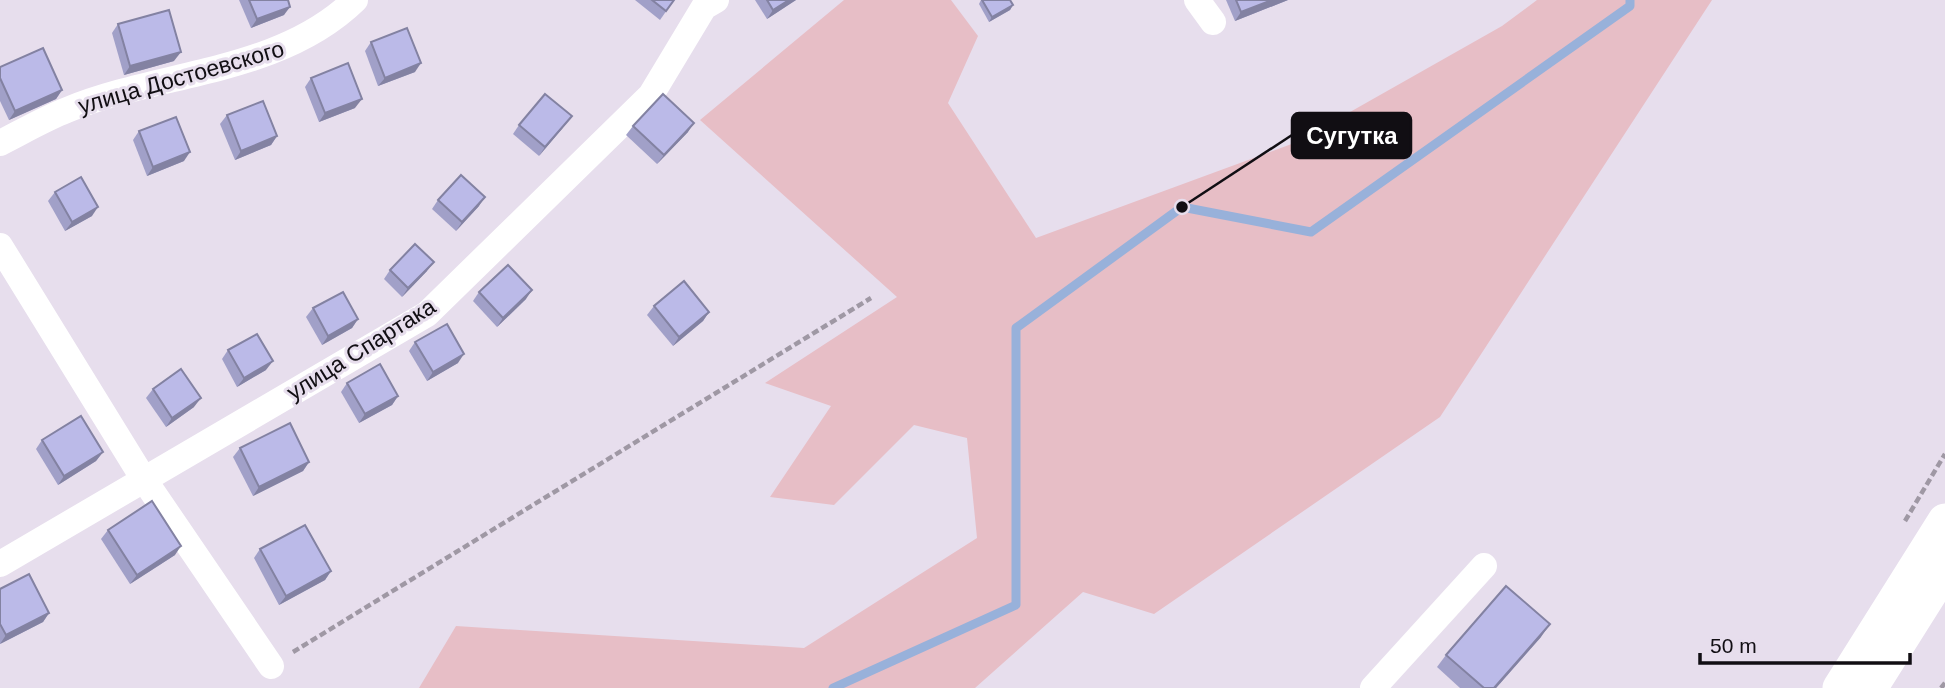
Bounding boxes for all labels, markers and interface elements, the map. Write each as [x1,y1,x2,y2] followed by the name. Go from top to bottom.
[75,35,287,119] street label: улица Достоевского
[1292,113,1411,158] callout: Сугутка
[1306,122,1398,149] text: Сугутка
[282,293,440,405] street label: улица Спартака
[1700,622,1910,666] scale bar
[1710,634,1757,657] text: 50 m

